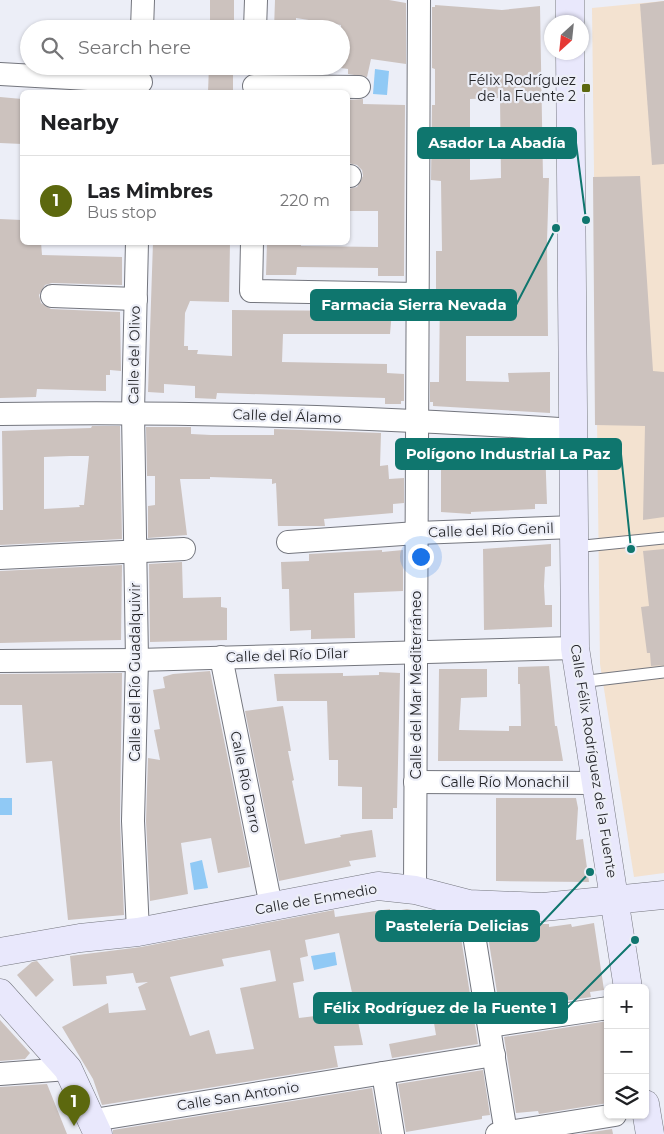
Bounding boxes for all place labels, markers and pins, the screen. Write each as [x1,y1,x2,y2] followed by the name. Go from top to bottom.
[468,71,576,105] place label: Félix Rodríguez de la Fuente 2
[580,82,592,94] marker: Félix Rodríguez de la Fuente 2
[418,128,576,158] callout: Asador La Abadía
[311,290,516,320] callout: Farmacia Sierra Nevada
[396,439,621,469] callout: Polígono Industrial La Paz
[376,911,539,941] callout: Pastelería Delicias
[314,993,567,1023] callout: Félix Rodríguez de la Fuente 1
[58,1085,90,1126] pin: 1

